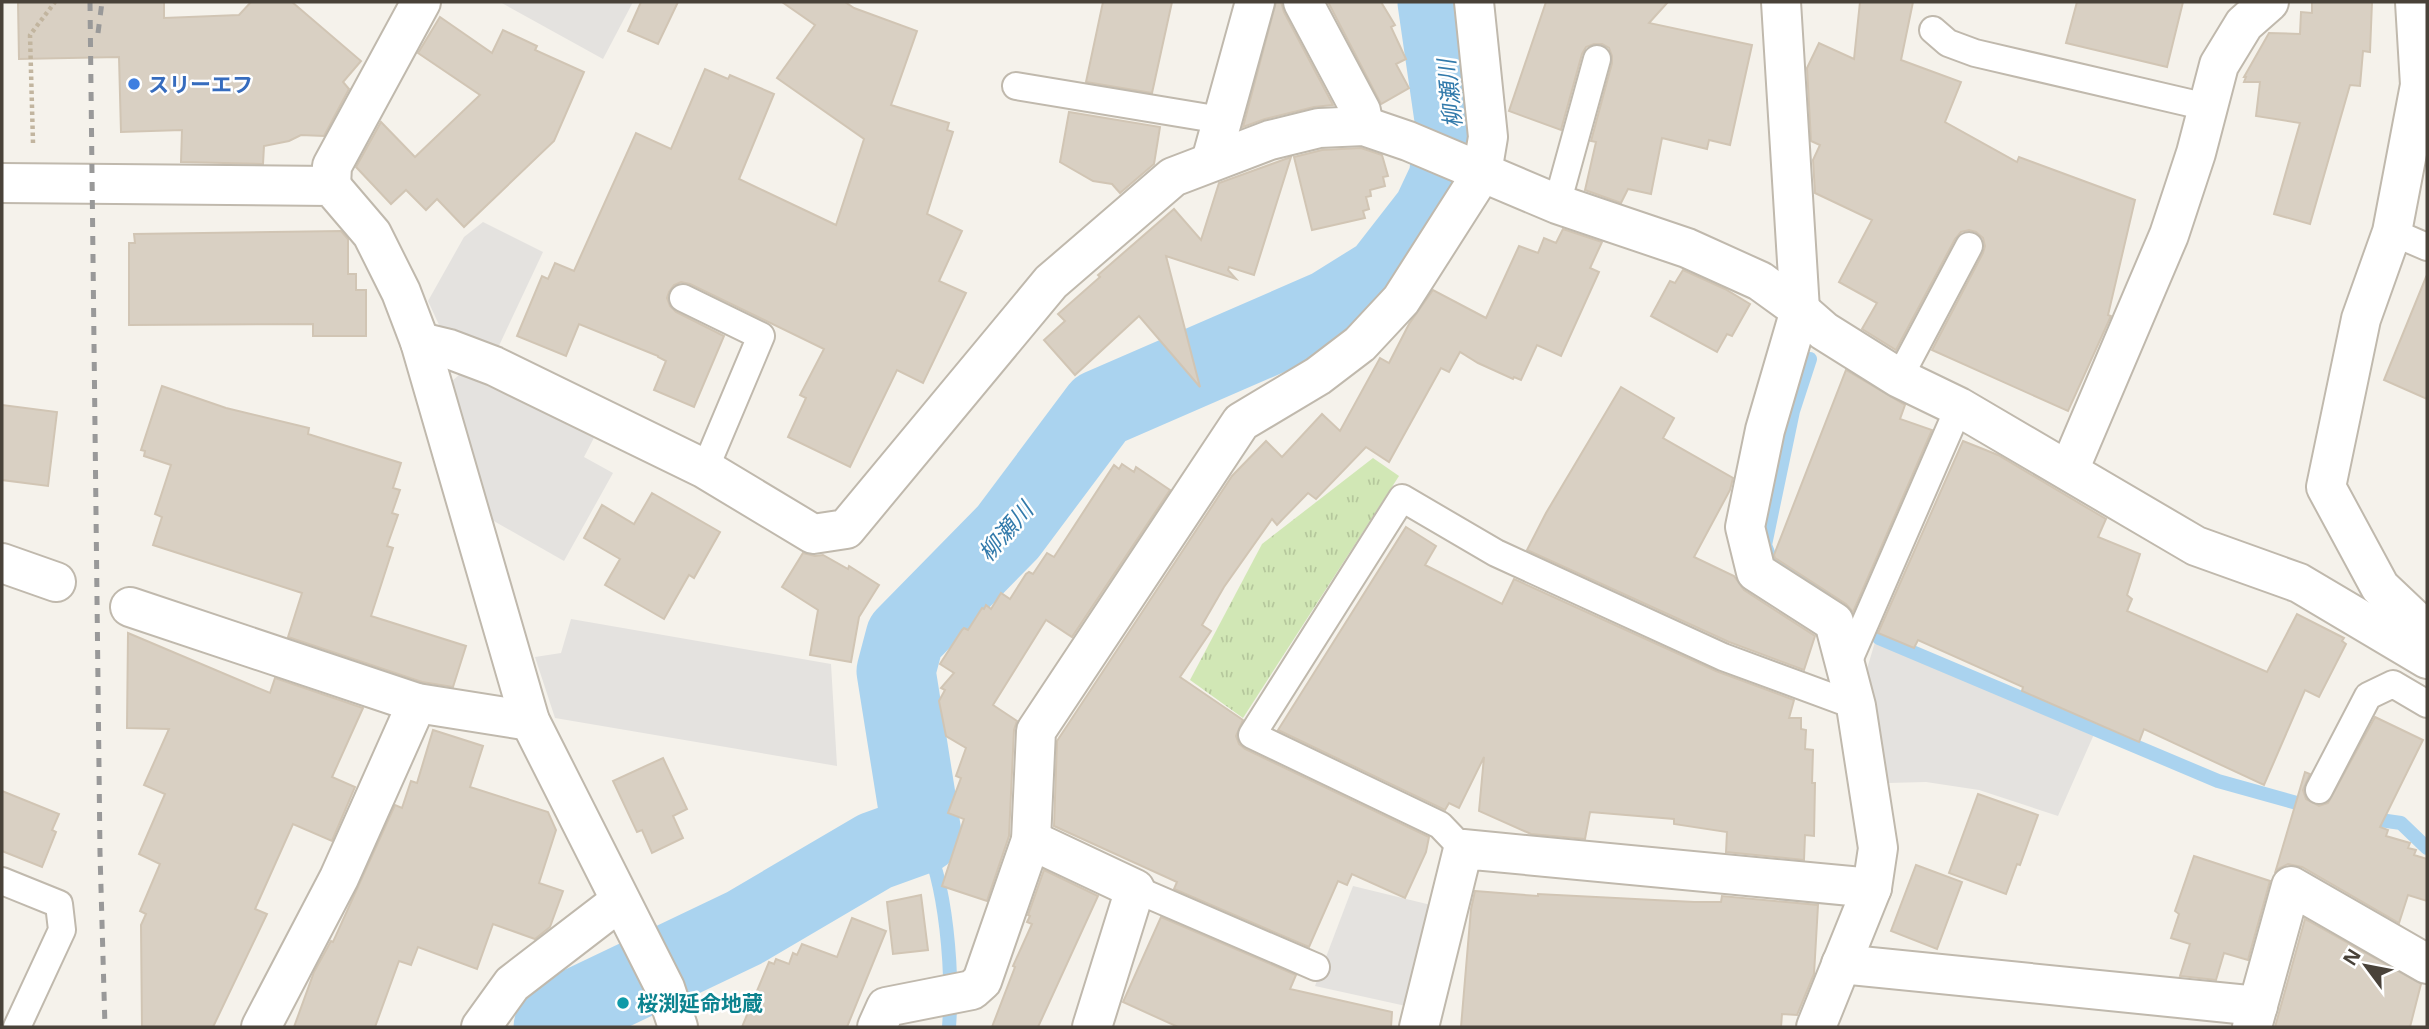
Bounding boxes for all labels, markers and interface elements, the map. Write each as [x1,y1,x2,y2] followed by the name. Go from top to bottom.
[1429,55,1469,130] water label: 柳瀬川
[148,70,253,98] place label: スリーエフ
[126,76,142,92] marker: スリーエフ
[970,492,1042,568] water label: 柳瀬川
[2331,931,2401,1001] north arrow
[2336,944,2367,970] text: N
[637,989,763,1017] place label: 桜渕延命地蔵
[615,995,631,1011] marker: 桜渕延命地蔵

